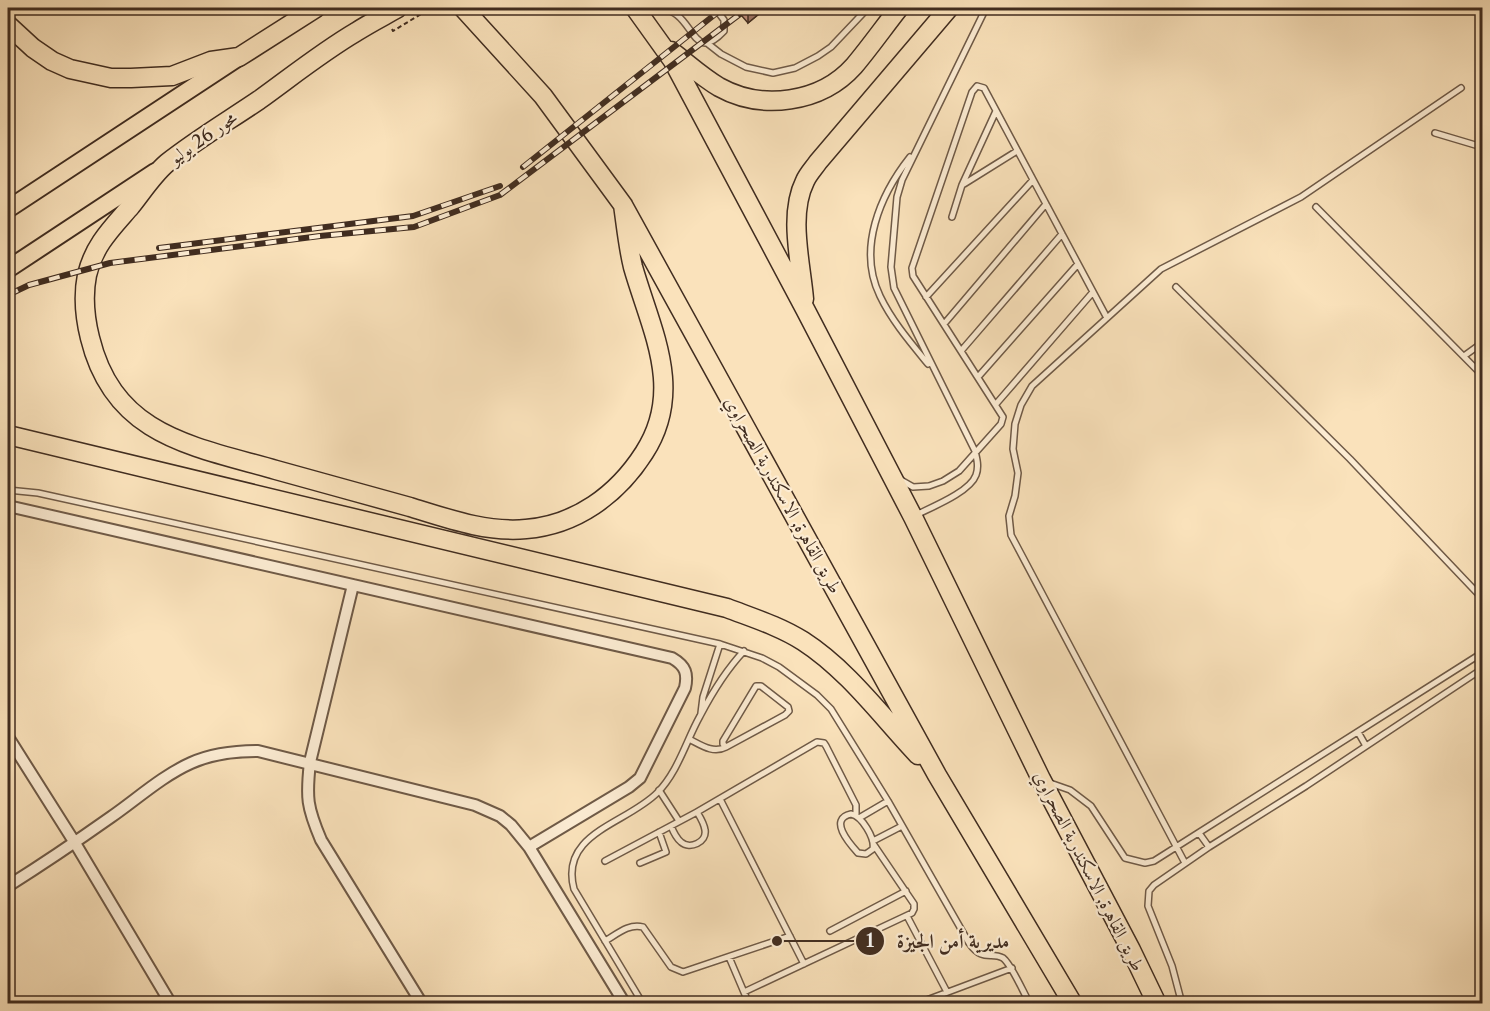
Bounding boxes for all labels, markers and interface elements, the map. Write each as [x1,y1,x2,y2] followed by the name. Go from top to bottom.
[163,107,241,171] street label: محور 26 يوليو
[716,393,846,599] street label: طريق القاهرة, الاسكندرية الصحراوي
[1025,767,1149,977] street label: طريق القاهرة, الاسكندرية الصحراوي
[855,922,1021,960] callout: مديرية أمن الجيزة
[897,928,1009,955] text: مديرية أمن الجيزة
[866,930,874,952] text: 1

